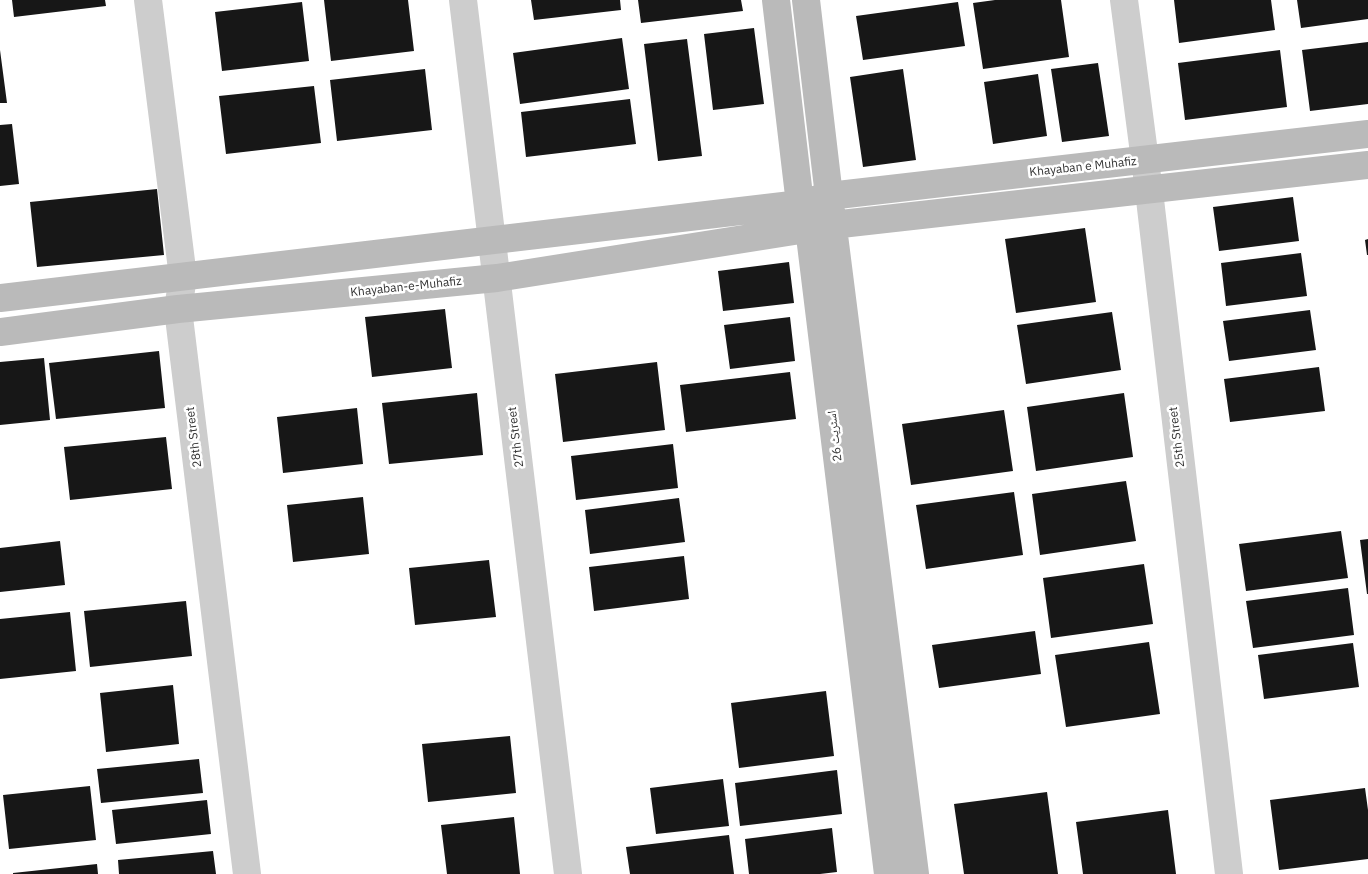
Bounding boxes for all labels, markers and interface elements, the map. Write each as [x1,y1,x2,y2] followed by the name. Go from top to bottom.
[1029,154,1137,180] street label: Khayaban e Muhafiz
[350,274,462,300] street label: Khayaban-e-Muhafiz
[183,406,205,468] street label: 28th Street
[505,406,527,468] street label: 27th Street
[1166,406,1188,468] street label: 25th Street
[825,410,845,462] street label: اسٹریٹ 26

